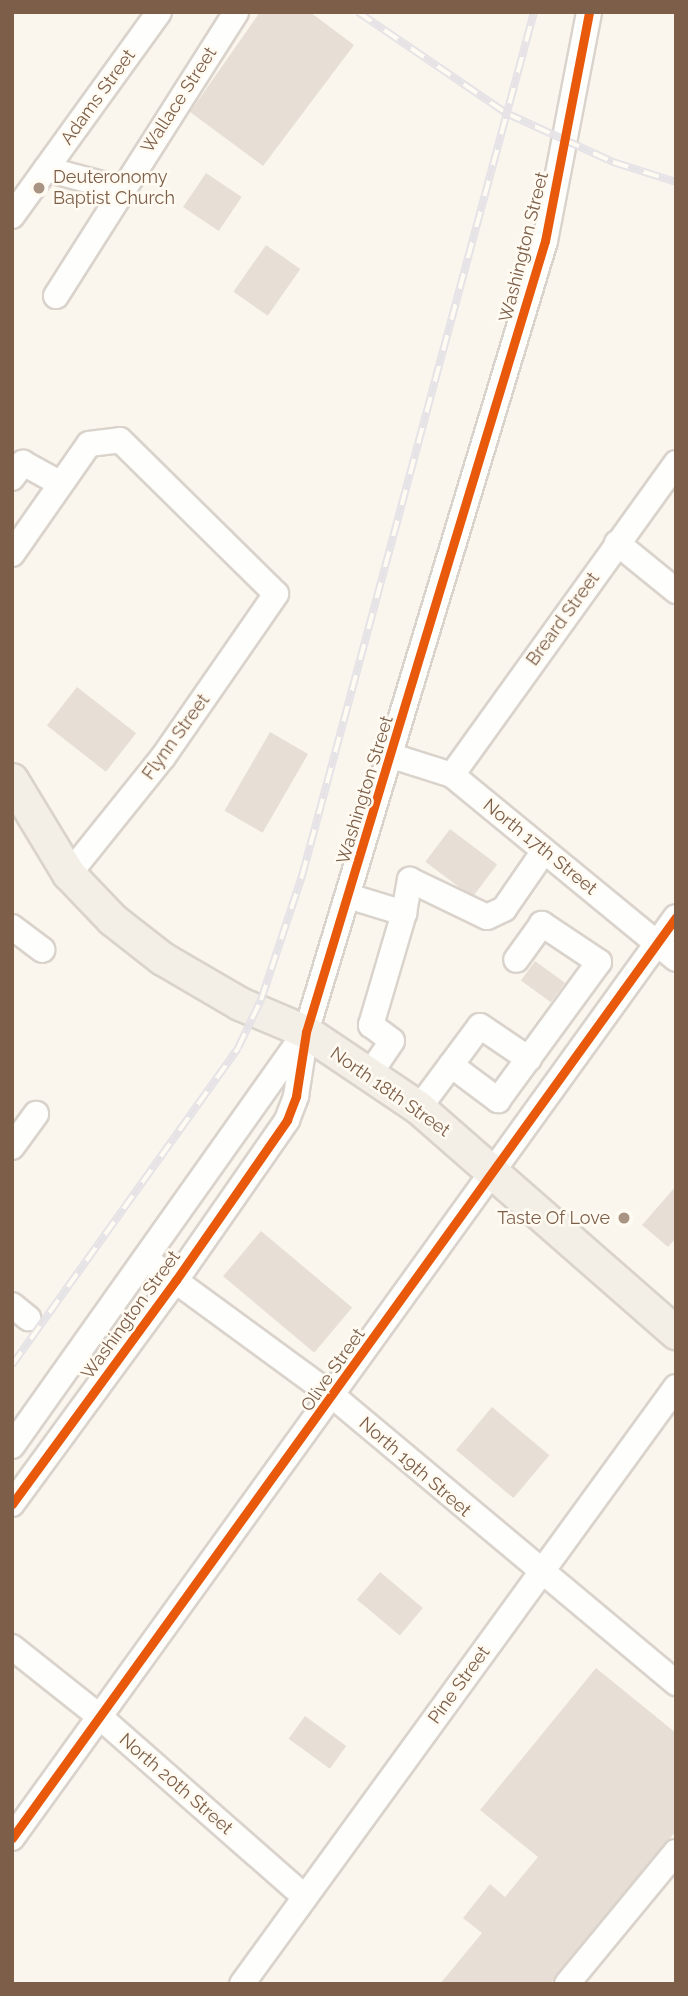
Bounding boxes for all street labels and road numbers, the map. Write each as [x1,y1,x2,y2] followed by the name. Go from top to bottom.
[137,43,221,157] street label: Wallace Street
[56,45,140,149] street label: Adams Street
[495,170,553,324] street label: Washington Street
[522,568,604,670] street label: Breard Street
[138,690,214,784] street label: Flynn Street
[332,713,398,867] street label: Washington Street
[479,795,601,899] street label: North 17th Street
[326,1043,454,1141] street label: North 18th Street
[77,1246,185,1384] street label: Washington Street
[296,1324,370,1416] street label: Olive Street
[355,1413,475,1521] street label: North 19th Street
[424,1642,494,1728] street label: Pine Street
[115,1729,237,1839] street label: North 20th Street

